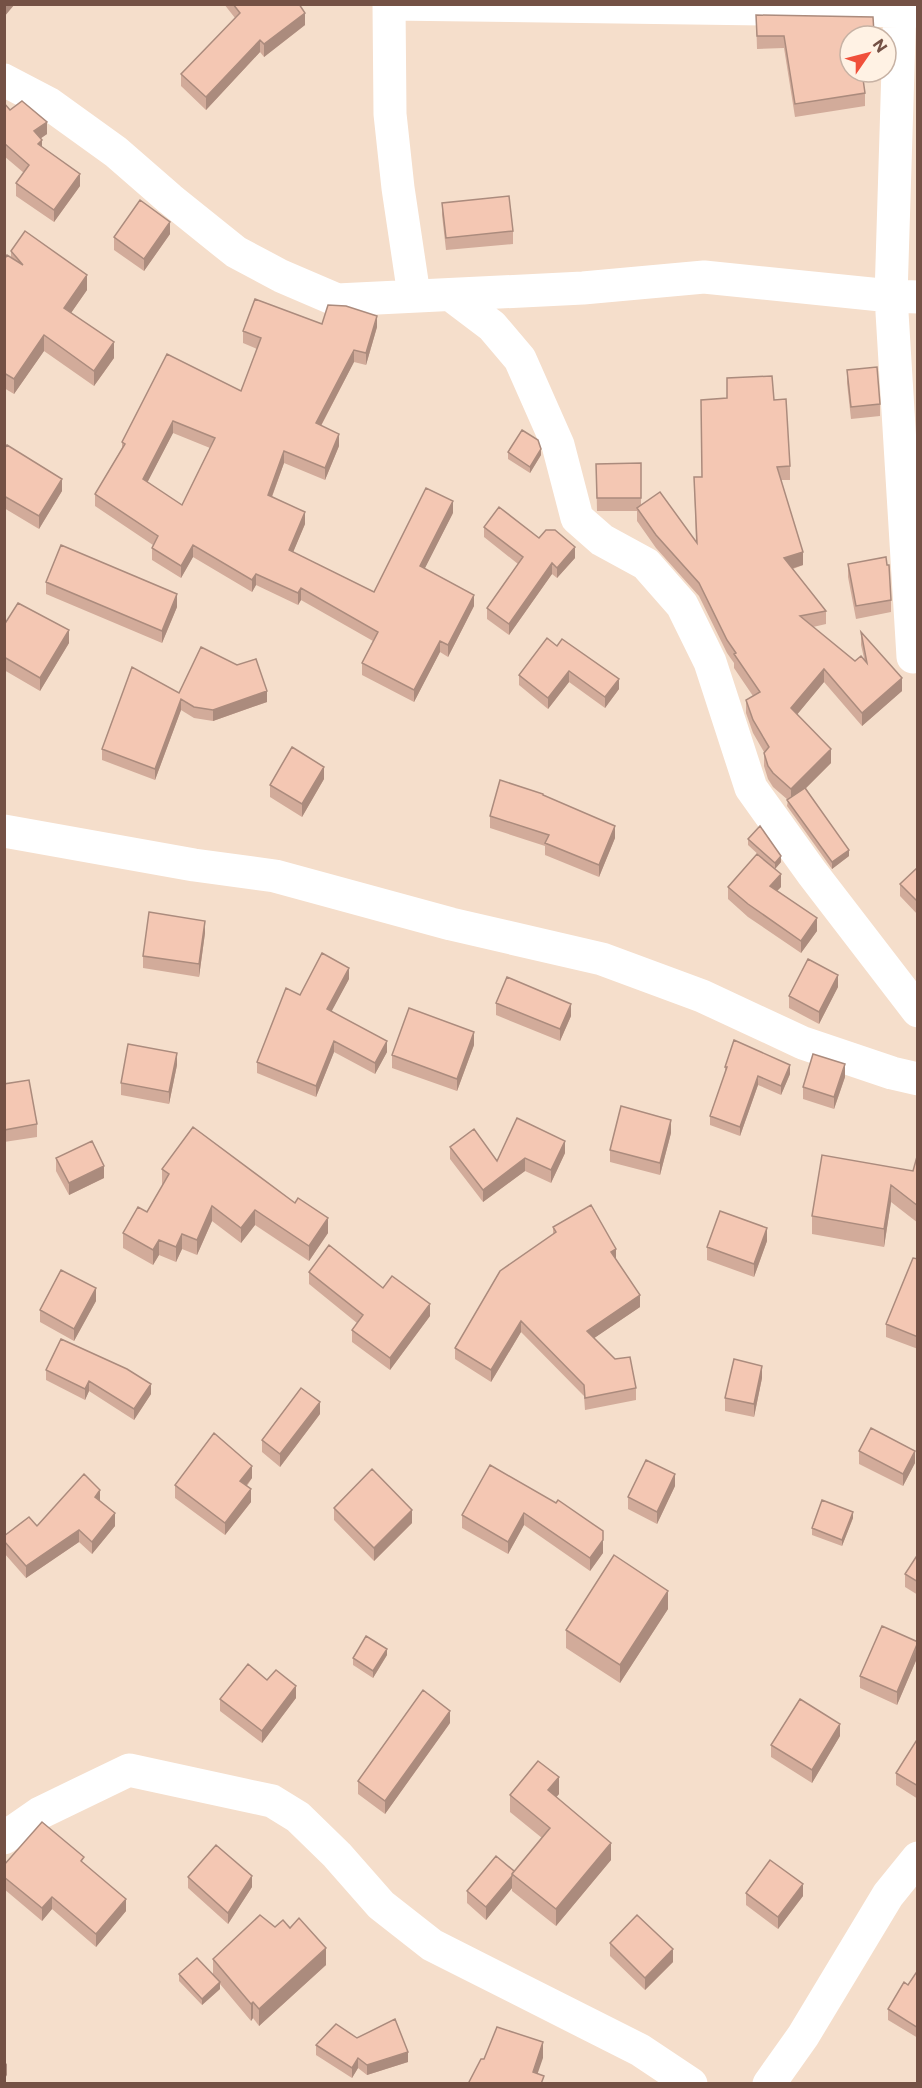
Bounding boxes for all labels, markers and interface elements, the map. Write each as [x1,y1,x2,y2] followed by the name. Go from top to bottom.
[838,24,898,84] north arrow
[869,35,892,55] text: N

